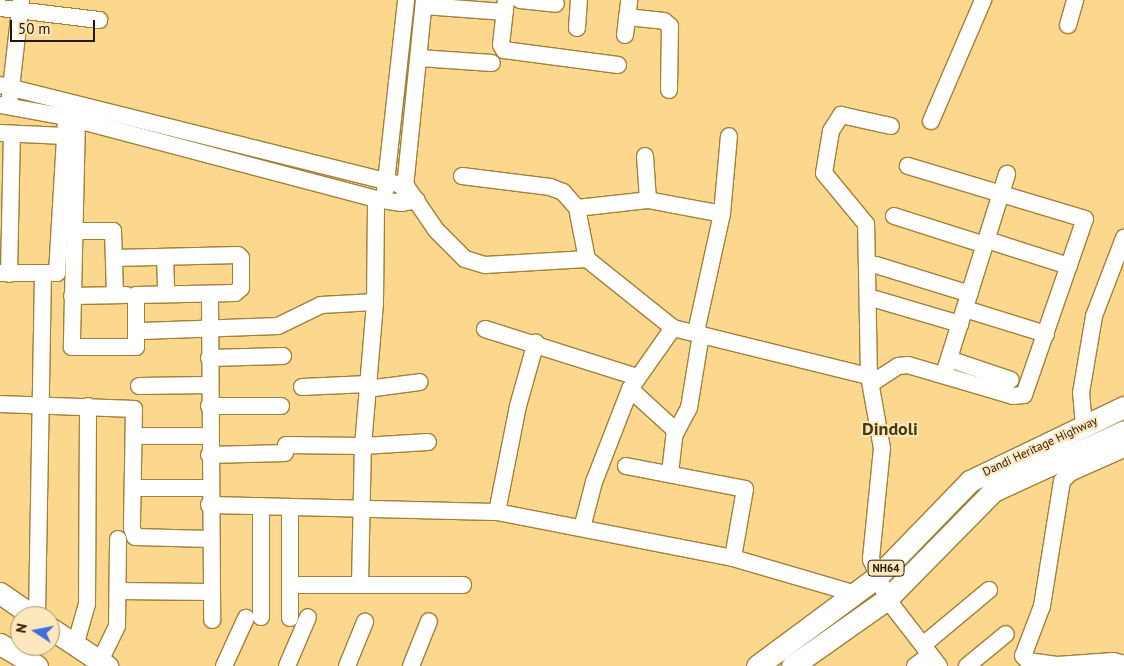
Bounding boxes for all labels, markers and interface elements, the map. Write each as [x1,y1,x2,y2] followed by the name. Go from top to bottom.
[12,10,98,42] scale bar
[18,19,51,38] text: 50 m
[980,413,1100,479] street label: Dandi Heritage Highway
[862,418,918,440] district label: Dindoli
[867,560,905,576] road number: NH64
[10,606,60,656] north arrow
[12,622,31,635] text: N

